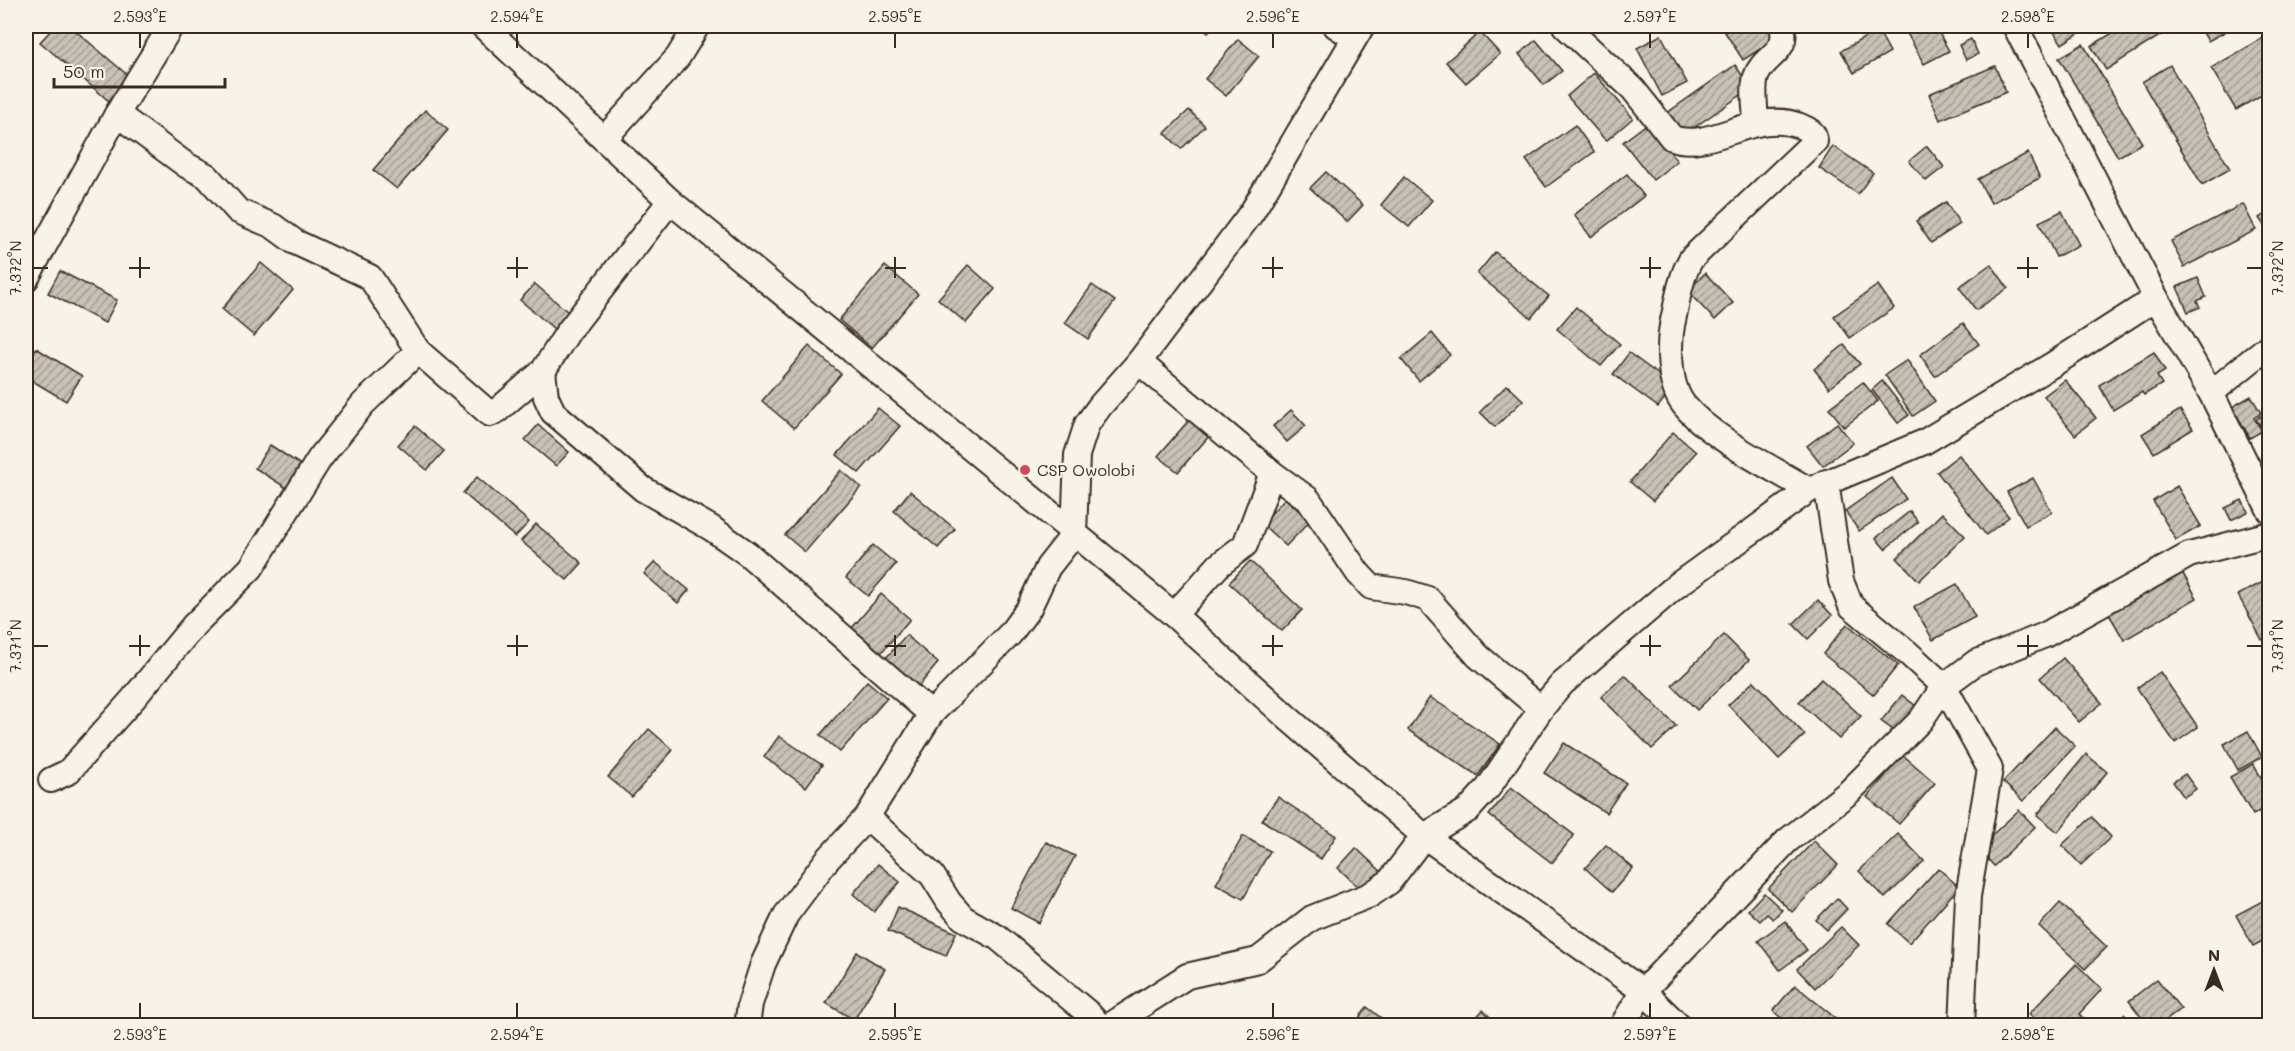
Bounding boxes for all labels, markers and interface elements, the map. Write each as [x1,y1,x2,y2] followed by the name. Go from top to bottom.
[113,6,167,26] text: 2.593°E
[490,6,544,26] text: 2.594°E
[868,6,922,26] text: 2.595°E
[1246,6,1300,26] text: 2.596°E
[1623,6,1677,26] text: 2.597°E
[2001,6,2055,26] text: 2.598°E
[54,51,225,89] scale bar
[63,59,105,83] text: 50 m
[5,240,25,296] text: 7.372°N
[2267,240,2287,296] text: 7.372°N
[1037,459,1136,480] place label: CSP Owolobi
[1018,463,1032,477] marker: CSP Owolobi
[5,619,25,673] text: 7.371°N
[2267,619,2287,673] text: 7.371°N
[2184,940,2244,1000] north arrow
[2208,944,2220,965] text: N
[113,1024,167,1044] text: 2.593°E
[490,1024,544,1044] text: 2.594°E
[868,1024,922,1044] text: 2.595°E
[1246,1024,1300,1044] text: 2.596°E
[1623,1024,1677,1044] text: 2.597°E
[2001,1024,2055,1044] text: 2.598°E

